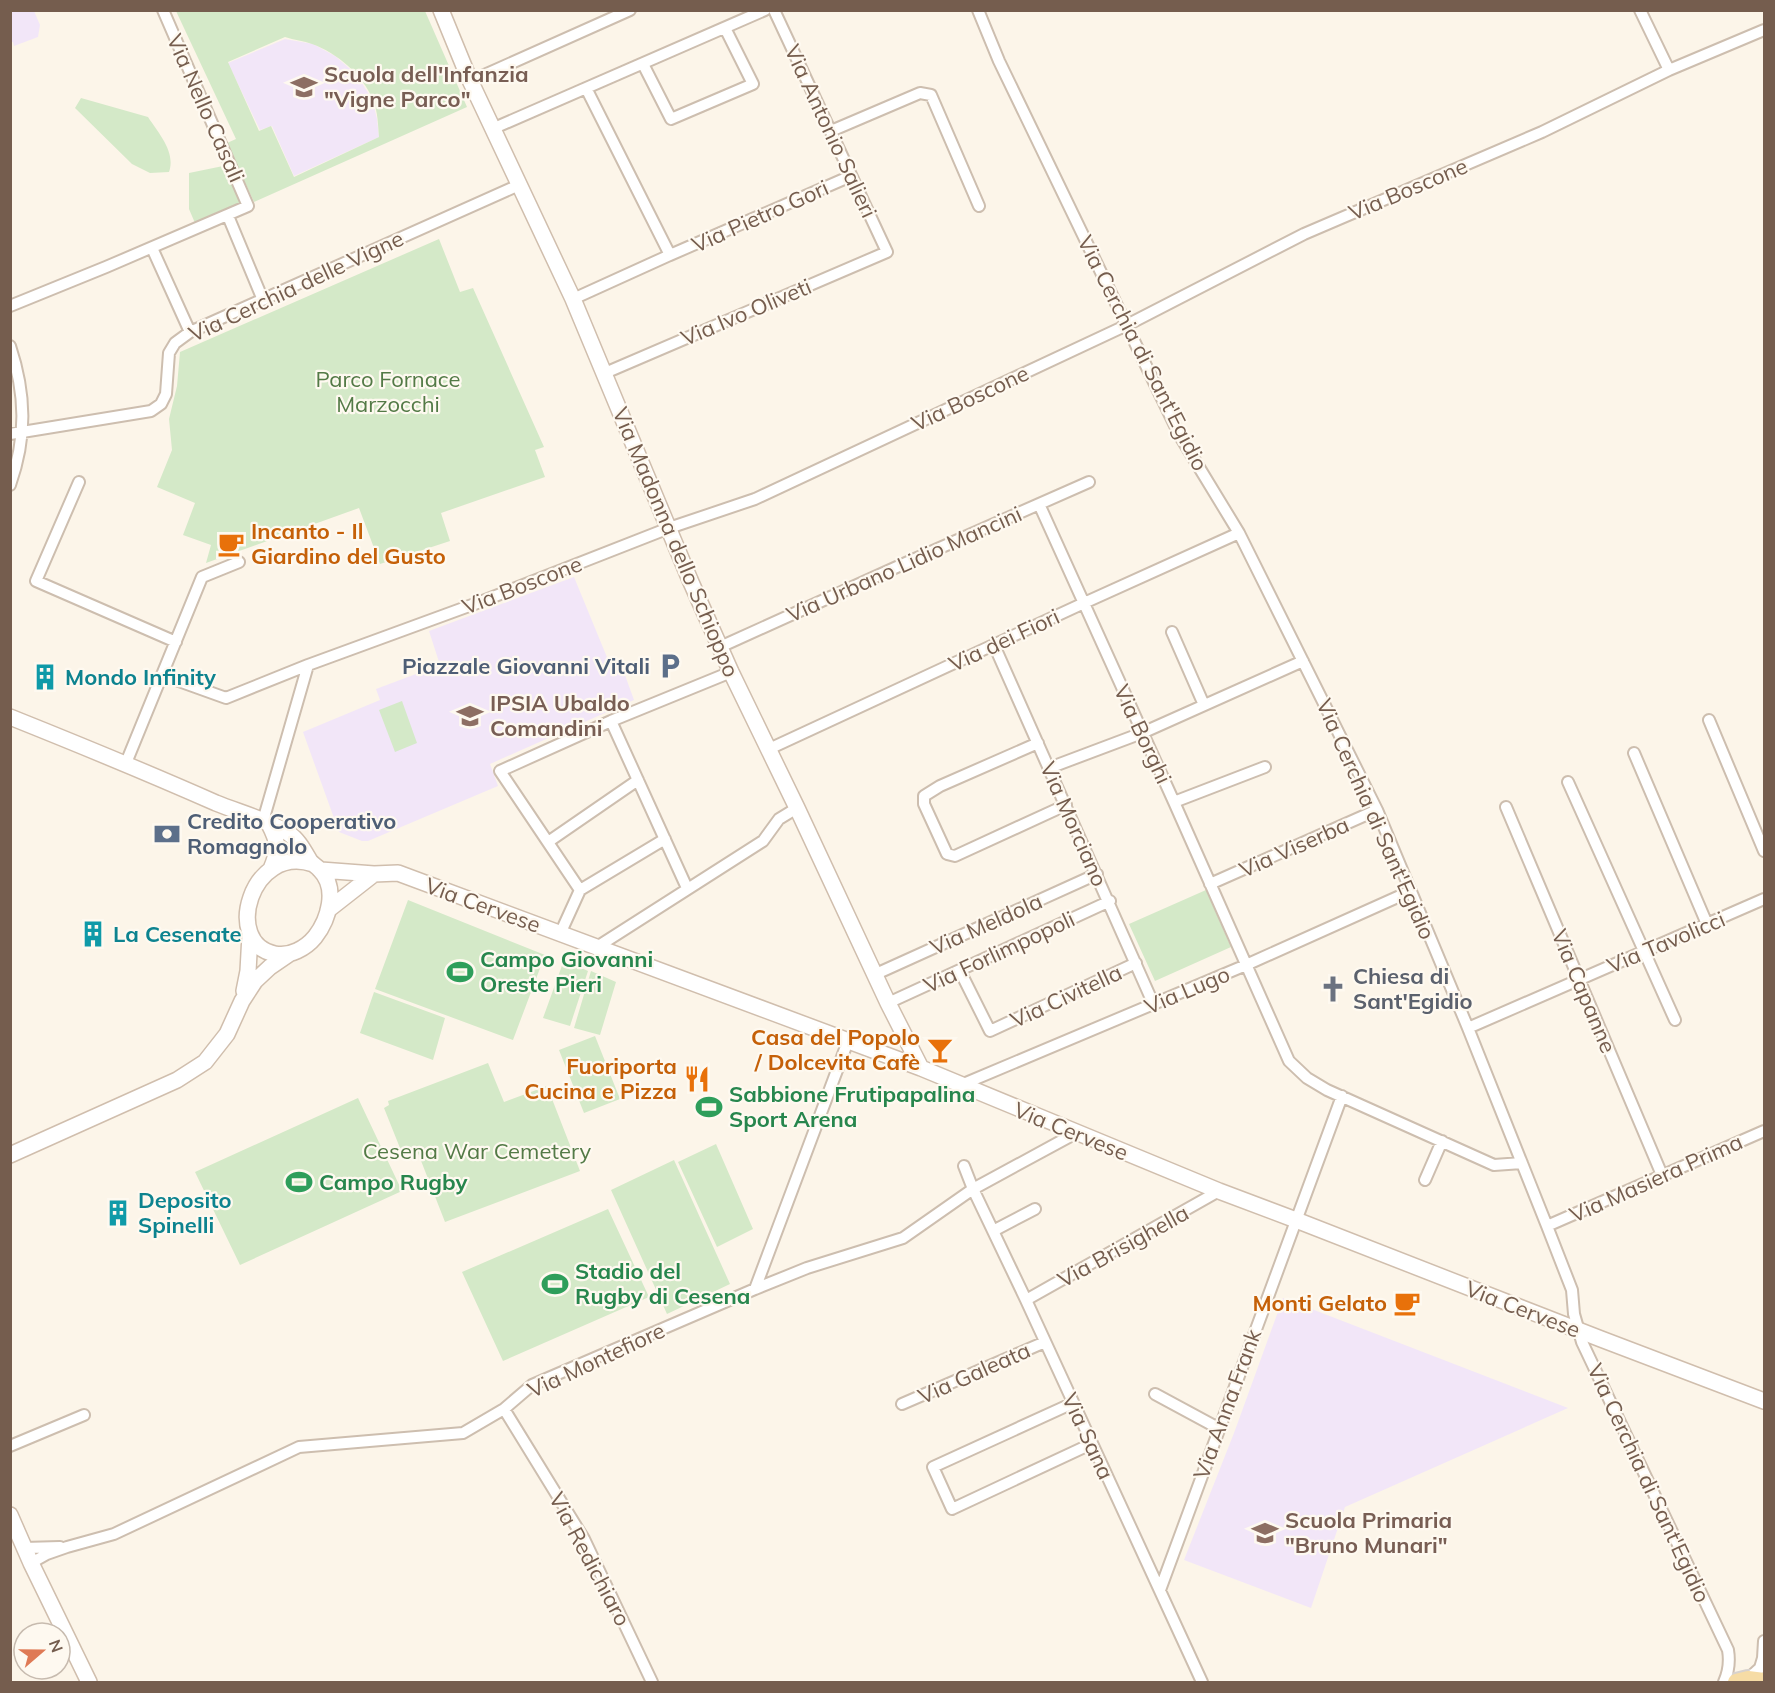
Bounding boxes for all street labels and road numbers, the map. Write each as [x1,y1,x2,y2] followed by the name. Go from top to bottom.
[161,30,251,186] street label: Via Nello Casali
[779,40,883,222] street label: Via Antonio Salieri
[1345,151,1471,227] street label: Via Boscone
[687,173,833,259] street label: Via Pietro Gori
[184,224,408,348] street label: Via Cerchia delle Vigne
[1071,231,1215,475] street label: Via Cerchia di Sant'Egidio
[677,272,815,352] street label: Via Ivo Oliveti
[907,359,1033,437] street label: Via Boscone
[606,403,746,681] street label: Via Madonna dello Schioppo
[782,499,1026,629] street label: Via Urbano Lidio Mancini
[458,549,586,621] street label: Via Boscone
[944,602,1064,678] street label: Via dei Fiori
[1108,680,1178,788] street label: Via Borghi
[1310,694,1442,944] street label: Via Cerchia di Sant'Egidio
[1034,757,1114,891] street label: Via Morciano
[1235,810,1353,884] street label: Via Viserba
[421,871,545,939] street label: Via Cervese
[926,887,1046,961] street label: Via Meldola
[919,905,1079,999] street label: Via Forlimpopoli
[1603,905,1729,979] street label: Via Tavolicci
[1545,925,1623,1057] street label: Via Capanne
[1006,958,1126,1034] street label: Via Civitella
[1140,960,1234,1020] street label: Via Lugo
[1010,1095,1132,1167] street label: Via Cervese
[1565,1127,1747,1229] street label: Via Masiera Prima
[1053,1198,1193,1294] street label: Via Brisighella
[1462,1274,1584,1344] street label: Via Cervese
[523,1316,669,1404] street label: Via Montefiore
[1187,1324,1267,1483] street label: Via Anna Frank
[913,1336,1035,1410] street label: Via Galeata
[1581,1359,1717,1607] street label: Via Cerchia di Sant'Egidio
[1056,1388,1120,1484] street label: Via Sana
[543,1487,637,1631] street label: Via Redichiaro

